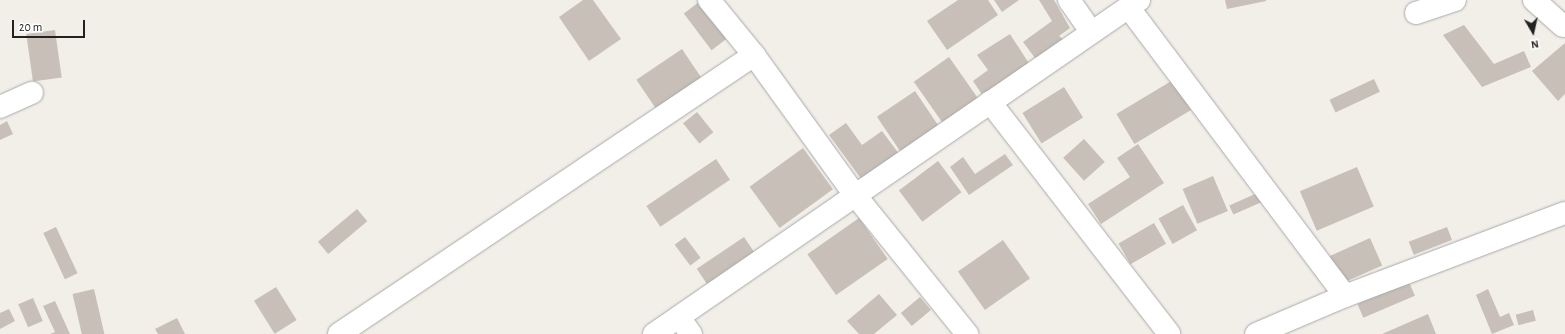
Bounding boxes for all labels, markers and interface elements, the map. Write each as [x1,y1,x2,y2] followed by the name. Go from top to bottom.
[14,12,87,38] scale bar
[1513,12,1553,52] north arrow
[19,21,42,33] text: 20 m
[1530,38,1540,50] text: N

